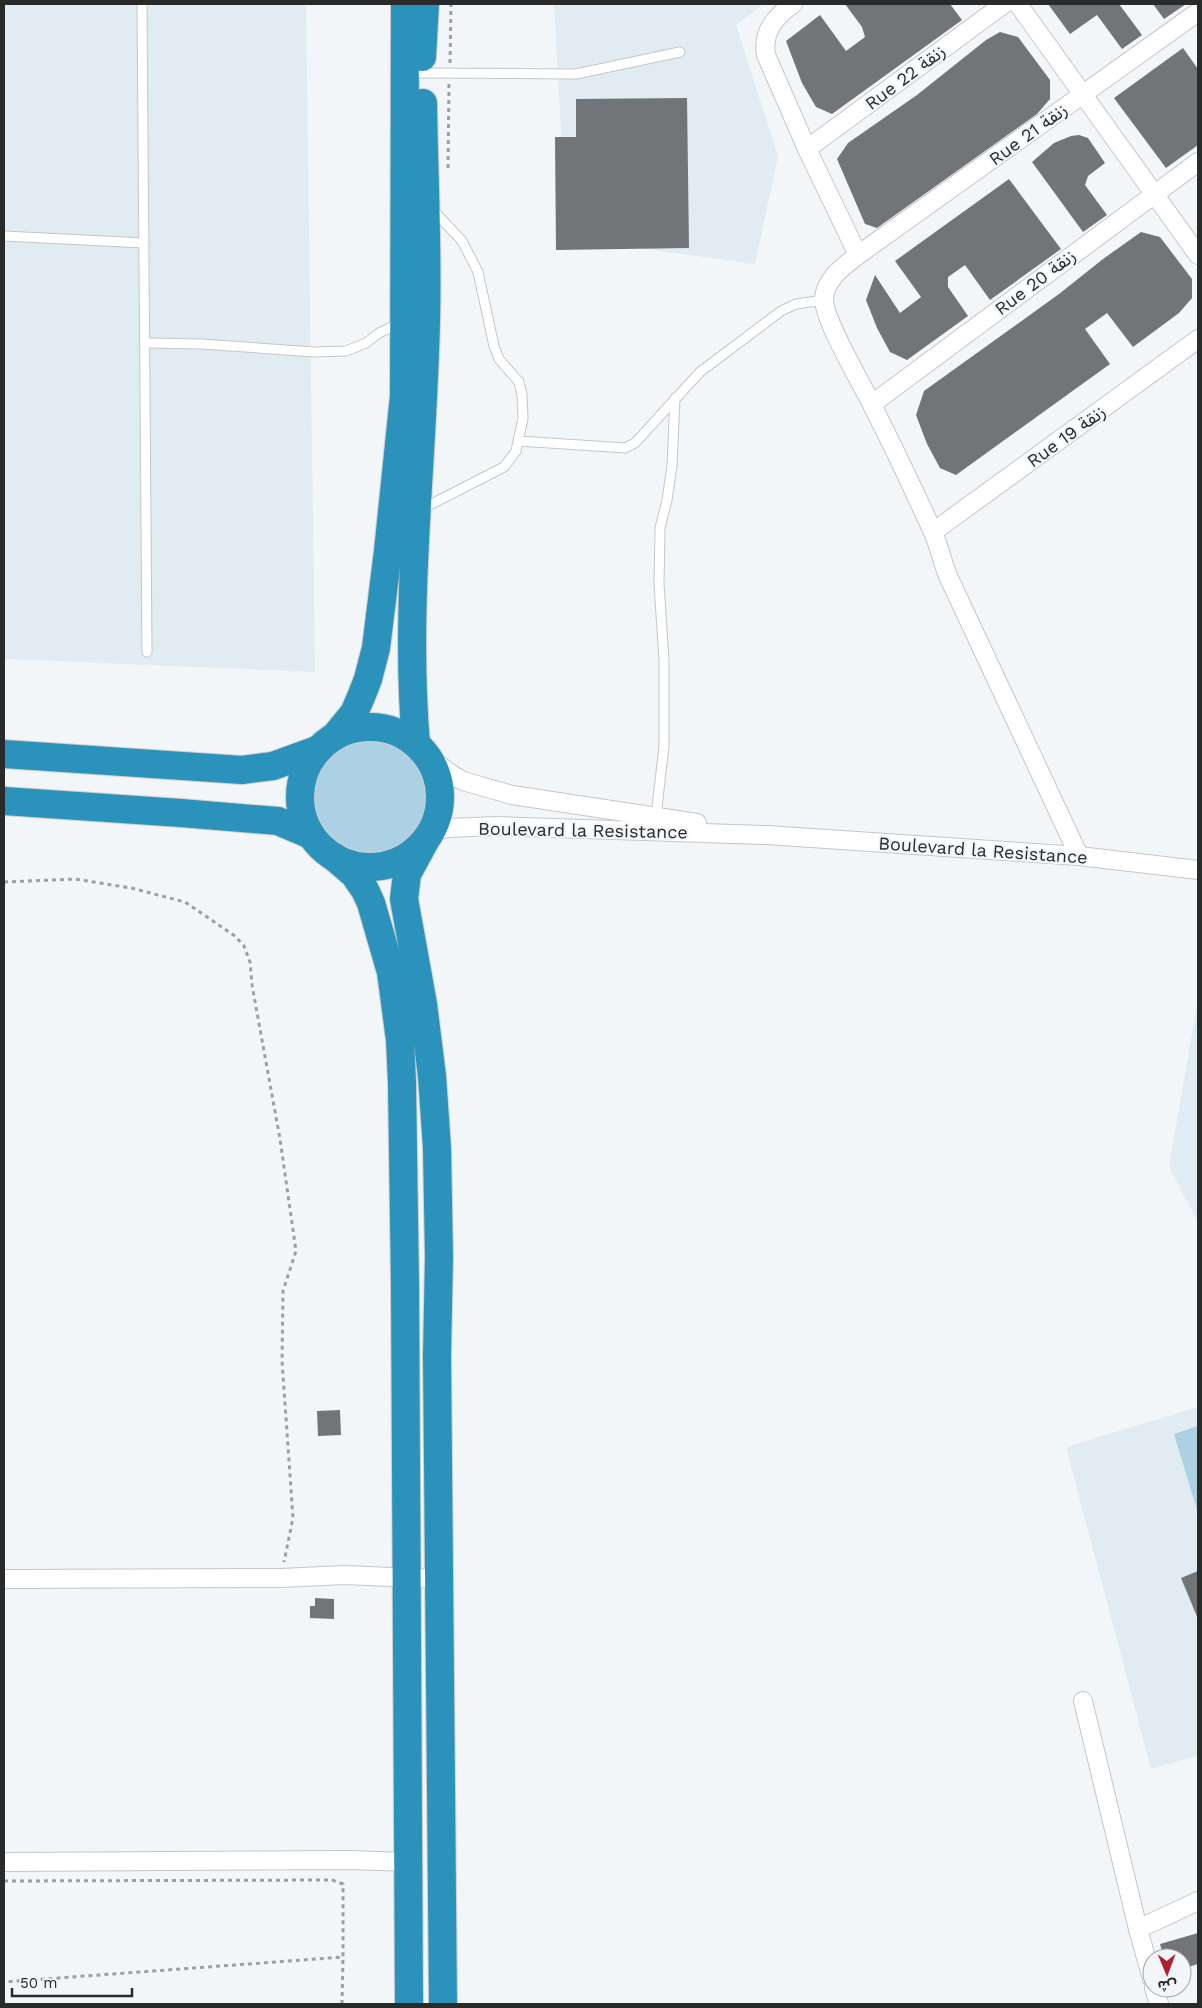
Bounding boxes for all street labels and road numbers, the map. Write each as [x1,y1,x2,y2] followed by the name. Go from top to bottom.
[861,40,950,115] street label: Rue 22 زنقة
[985,99,1072,170] street label: Rue 21 زنقة
[990,245,1080,320] street label: Rue 20 زنقة
[1023,400,1110,472] street label: Rue 19 زنقة
[478,818,688,842] street label: Boulevard la Resistance
[878,832,1088,868] street label: Boulevard la Resistance

